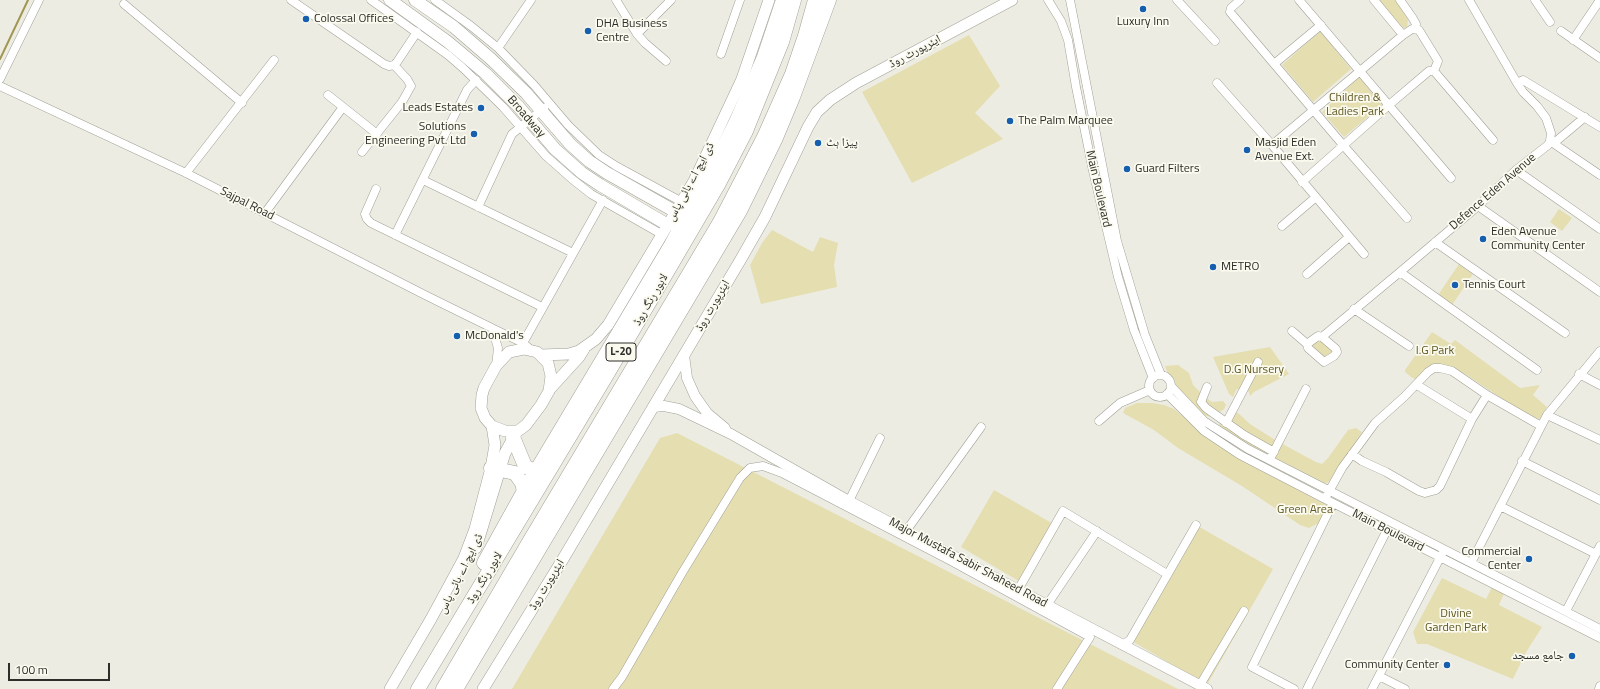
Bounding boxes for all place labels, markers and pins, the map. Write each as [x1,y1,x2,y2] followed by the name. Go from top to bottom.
[1138,4,1148,14] marker: Luxury Inn
[314,12,394,26] place label: Colossal Offices
[301,14,311,24] marker: Colossal Offices
[1117,15,1169,29] place label: Luxury Inn
[596,17,667,45] place label: DHA Business Centre
[583,26,593,36] marker: DHA Business Centre
[402,101,473,115] place label: Leads Estates
[476,103,486,113] marker: Leads Estates
[1018,114,1113,128] place label: The Palm Marquee
[1005,116,1015,126] marker: The Palm Marquee
[365,120,466,148] place label: Solutions Engineering Pvt. Ltd
[469,129,479,139] marker: Solutions Engineering Pvt. Ltd
[826,136,858,150] place label: پیزا ہٹ
[1255,136,1316,164] place label: Masjid Eden Avenue Ext.
[813,138,823,148] marker: پیزا ہٹ
[1242,145,1252,155] marker: Masjid Eden Avenue Ext.
[1135,162,1199,176] place label: Guard Filters
[1122,164,1132,174] marker: Guard Filters
[1491,225,1585,253] place label: Eden Avenue Community Center
[1478,234,1488,244] marker: Eden Avenue Community Center
[1221,260,1259,274] place label: METRO
[1208,262,1218,272] marker: METRO
[1463,278,1525,292] place label: Tennis Court
[1450,280,1460,290] marker: Tennis Court
[465,329,524,343] place label: McDonald's
[452,331,462,341] marker: McDonald's
[1461,545,1521,573] place label: Commercial Center
[1524,554,1534,564] marker: Commercial Center
[1512,649,1564,663] place label: جامع مسجد
[1567,651,1577,661] marker: جامع مسجد
[1345,658,1439,672] place label: Community Center
[1442,660,1452,670] marker: Community Center

